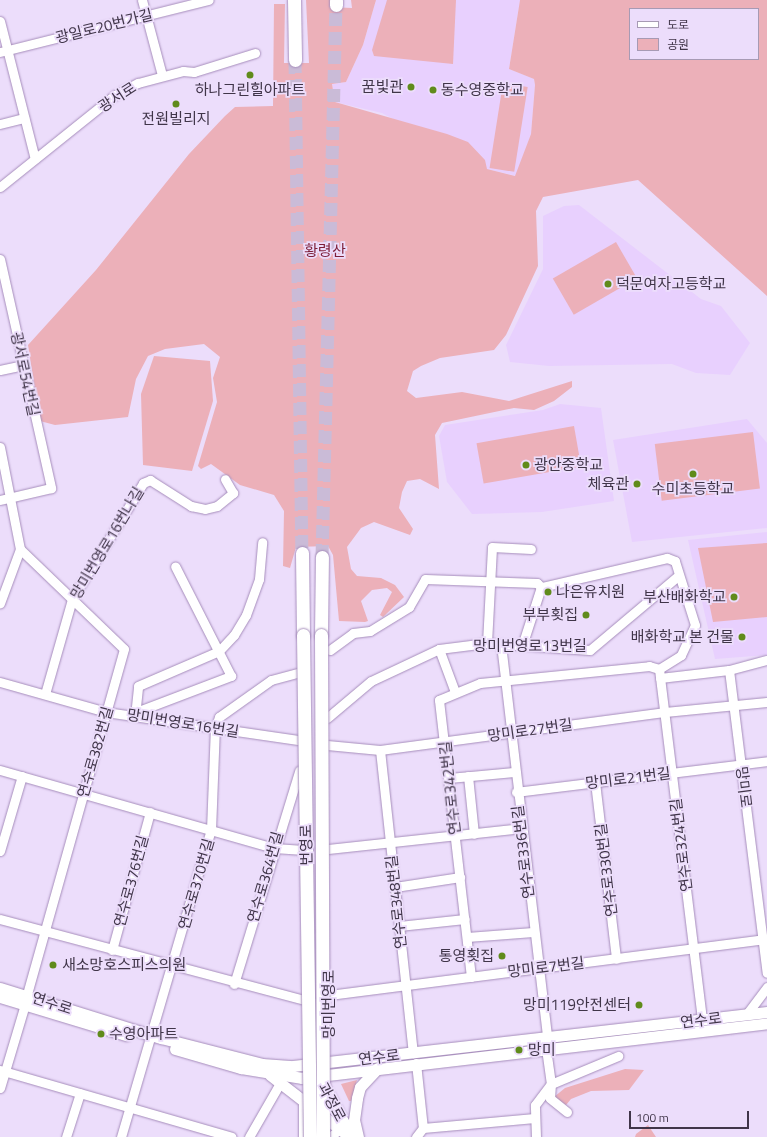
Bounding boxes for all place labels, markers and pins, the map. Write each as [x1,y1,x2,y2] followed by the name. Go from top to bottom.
[245,70,255,80] marker: 하나그린힐아파트
[362,78,403,96] place label: 꿈빛관
[195,81,305,99] place label: 하나그린힐아파트
[441,81,524,99] place label: 동수영중학교
[406,82,416,92] marker: 꿈빛관
[428,85,438,95] marker: 동수영중학교
[171,99,181,109] marker: 전원빌리지
[142,110,210,128] place label: 전원빌리지
[616,275,726,293] place label: 덕문여자고등학교
[603,279,613,289] marker: 덕문여자고등학교
[534,456,603,474] place label: 광안중학교
[521,460,531,470] marker: 광안중학교
[688,469,698,479] marker: 수미초등학교
[588,475,629,493] place label: 체육관
[632,479,642,489] marker: 체육관
[652,480,734,498] place label: 수미초등학교
[556,583,625,601] place label: 나은유치원
[543,587,553,597] marker: 나은유치원
[643,588,726,606] place label: 부산배화학교
[729,592,739,602] marker: 부산배화학교
[523,606,578,624] place label: 부부횟집
[581,610,591,620] marker: 부부횟집
[631,628,734,646] place label: 배화학교 본 건물
[737,632,747,642] marker: 배화학교 본 건물
[439,947,494,965] place label: 통영횟집
[497,951,507,961] marker: 통영횟집
[62,956,186,974] place label: 새소망호스피스의원
[47,959,59,971] marker: 새소망호스피스의원
[523,996,631,1014] place label: 망미119안전센터
[634,1000,644,1010] marker: 망미119안전센터
[109,1025,178,1043] place label: 수영아파트
[96,1029,106,1039] marker: 수영아파트
[528,1041,556,1059] place label: 망미
[513,1044,525,1056] marker: 망미

